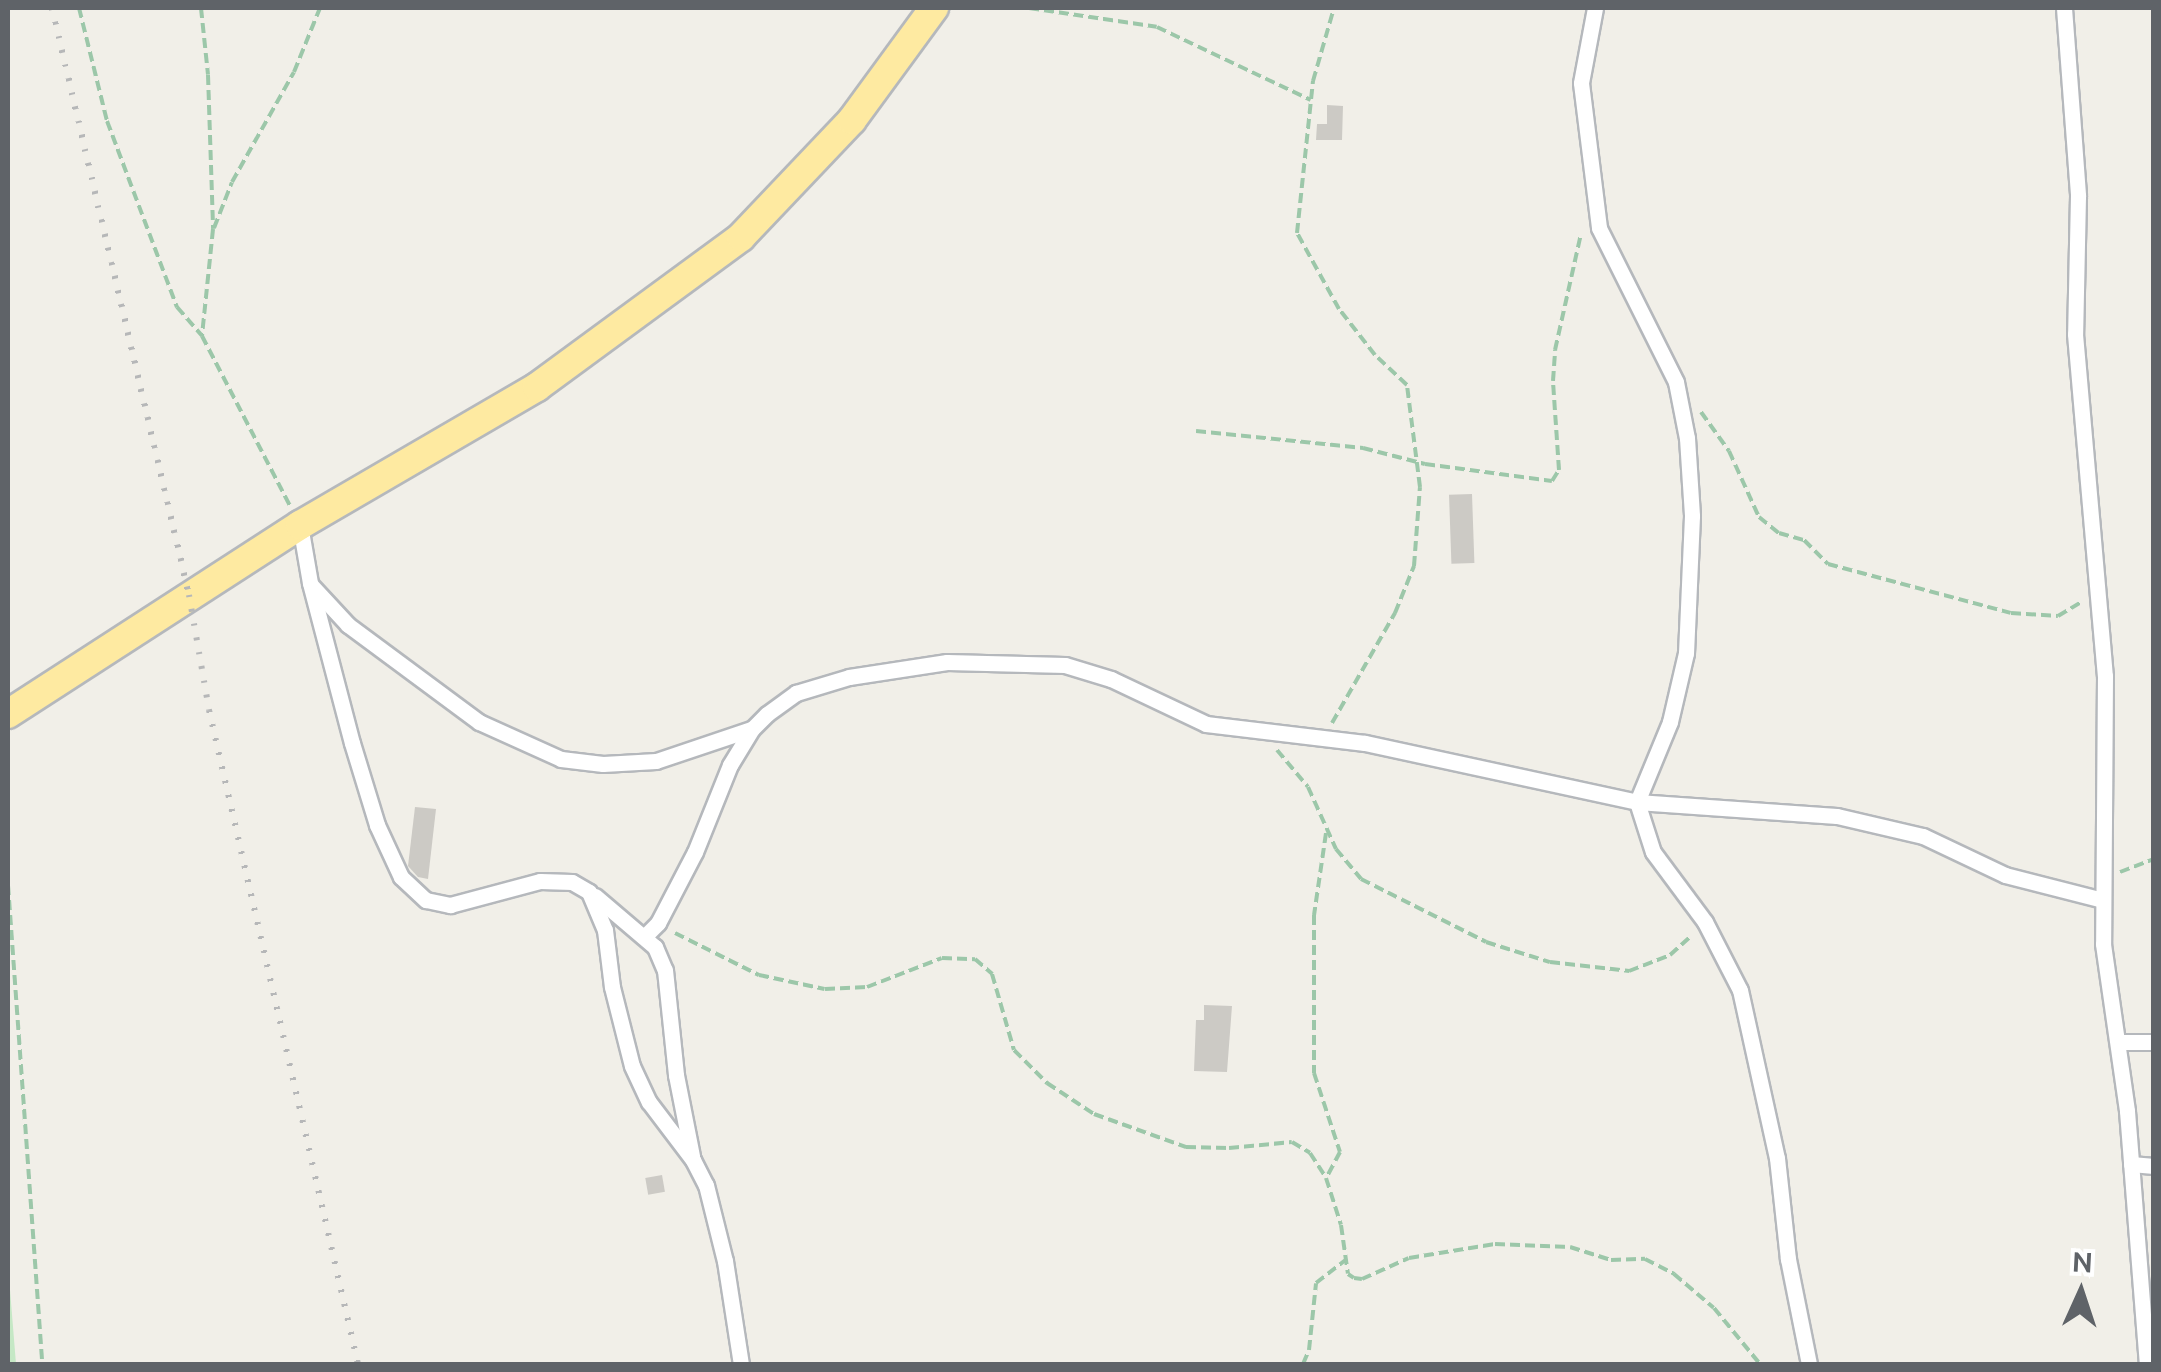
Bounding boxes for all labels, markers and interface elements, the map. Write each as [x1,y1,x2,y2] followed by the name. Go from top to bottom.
[2031,1242,2131,1342] north arrow
[2071,1246,2094,1278] text: N

